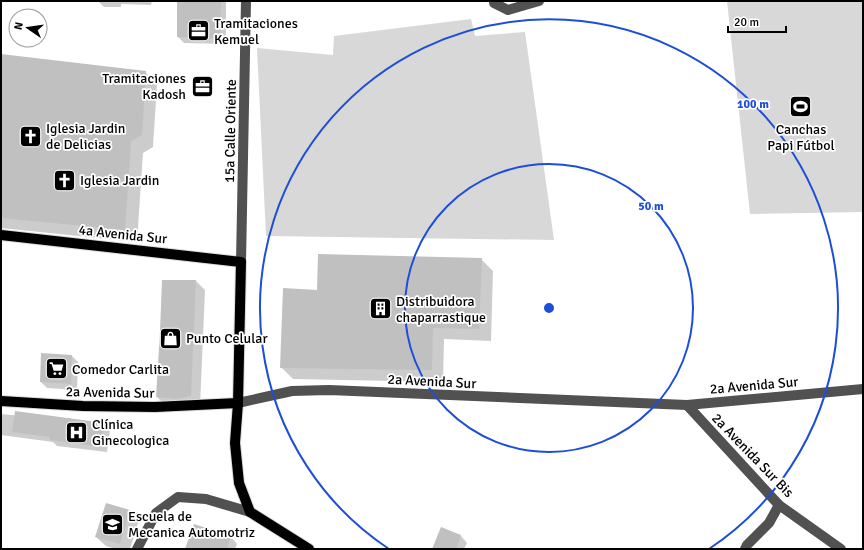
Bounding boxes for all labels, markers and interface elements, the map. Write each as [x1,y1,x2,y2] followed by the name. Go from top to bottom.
[8,8,48,48] north arrow
[728,8,786,34] scale bar
[214,15,298,48] place label: Tramitaciones Kemuel
[734,15,759,30] text: 20 m
[186,18,212,44] office icon: Tramitaciones Kemuel
[12,21,26,31] text: N
[102,70,186,103] place label: Tramitaciones Kadosh
[189,73,215,99] office icon: Tramitaciones Kadosh
[221,79,240,183] street label: 15a Calle Oriente
[788,94,814,120] sports icon: Canchas Papi Fútbol
[737,97,769,112] text: 100 m
[46,120,125,153] place label: Iglesia Jardin de Delicias
[767,121,835,154] place label: Canchas Papi Fútbol
[18,123,44,149] church icon: Iglesia Jardin de Delicias
[52,167,78,193] church icon: Iglesia Jardin
[80,172,159,189] place label: Iglesia Jardin
[638,199,664,214] text: 50 m
[78,221,169,248] street label: 4a Avenida Sur
[396,293,486,326] place label: Distribuidora chaparrastique
[368,296,394,322] building icon: Distribuidora chaparrastique
[542,301,556,315] centre of rings
[157,325,183,351] shop icon: Punto Celular
[186,330,268,347] place label: Punto Celular
[43,356,69,382] supermarket icon: Comedor Carlita
[72,361,169,378] place label: Comedor Carlita
[387,371,478,392] street label: 2a Avenida Sur
[709,373,800,398] street label: 2a Avenida Sur
[65,383,155,402] street label: 2a Avenida Sur
[708,410,797,501] street label: 2a Avenida Sur Bis
[92,416,169,449] place label: Clínica Ginecologica
[64,419,90,445] hospital icon: Clínica Ginecologica
[128,508,255,541] place label: Escuela de Mecanica Automotriz
[100,511,126,537] school or university icon: Escuela de Mecanica Automotriz

